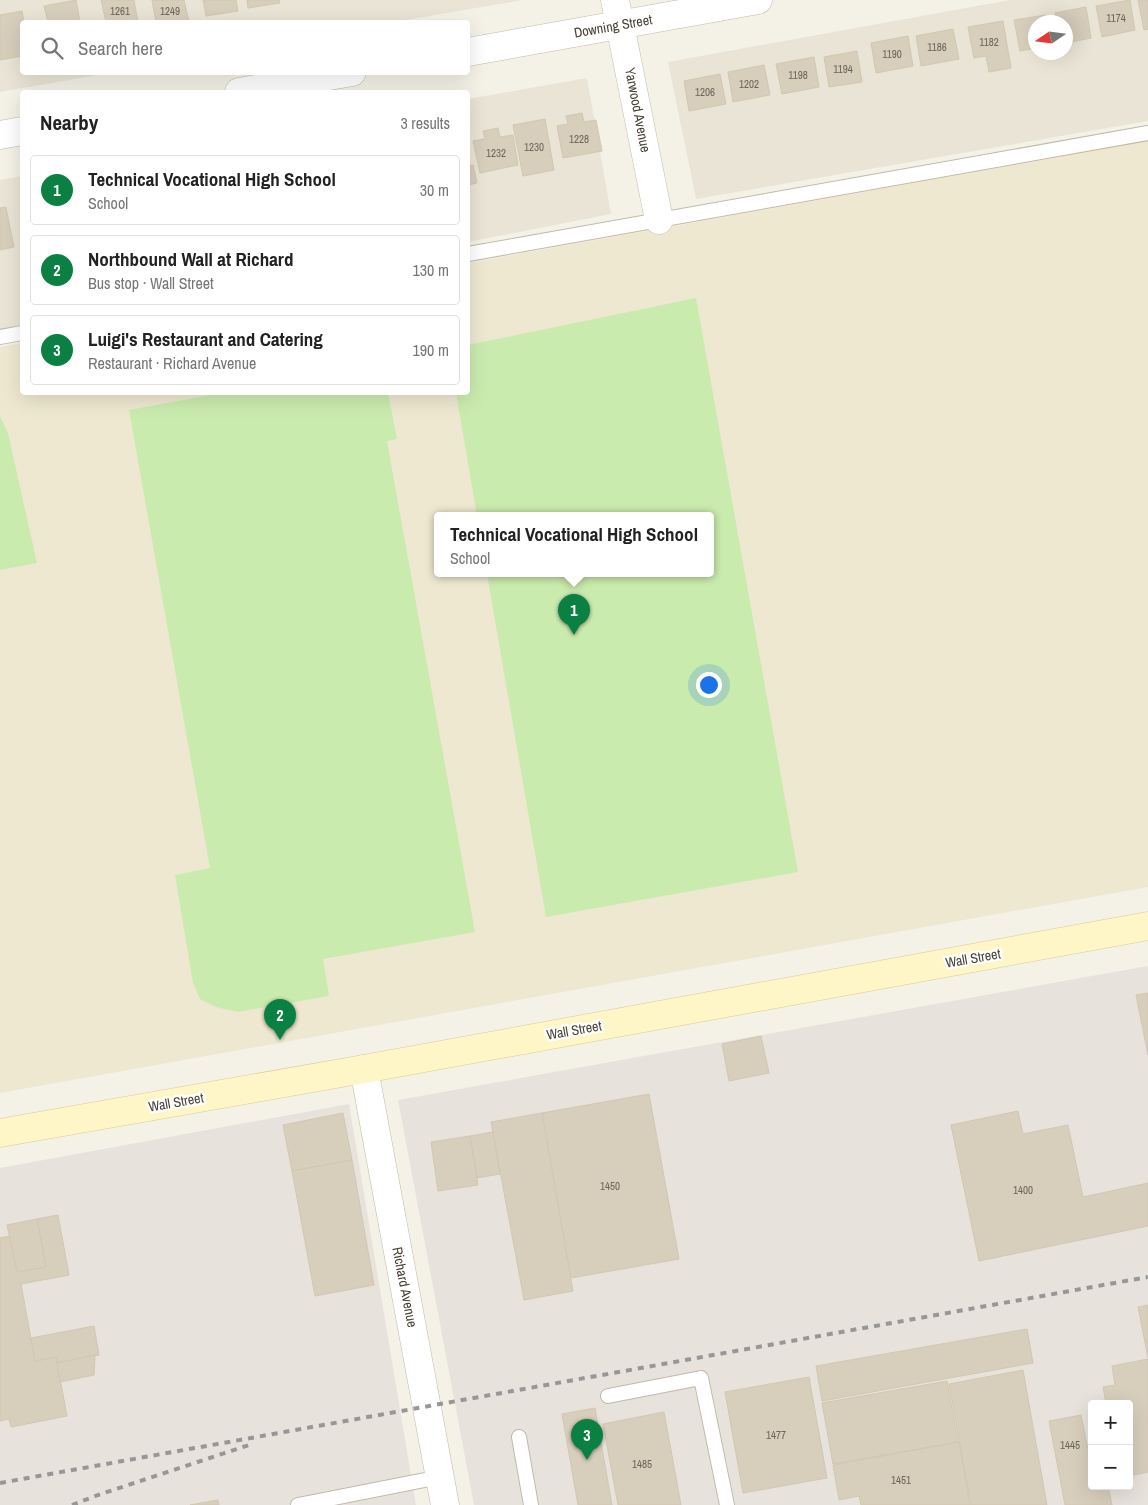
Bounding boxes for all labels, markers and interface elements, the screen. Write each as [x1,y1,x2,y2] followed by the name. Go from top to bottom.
[110,4,130,18] house number: 1261
[160,4,180,18] house number: 1249
[572,10,654,42] street label: Downing Street
[1106,11,1126,25] house number: 1174
[1028,15,1073,60] north arrow
[20,20,470,75] search box
[38,34,66,62] icon: search
[78,35,163,61] text: Search here
[979,35,999,49] house number: 1182
[927,40,947,54] house number: 1186
[882,47,902,61] house number: 1190
[833,62,853,76] house number: 1194
[621,66,655,154] street label: Yarwood Avenue
[788,68,808,82] house number: 1198
[739,77,759,91] house number: 1202
[695,85,715,99] house number: 1206
[40,108,98,137] text: Nearby
[400,112,450,134] text: 3 results
[569,132,589,146] house number: 1228
[524,140,544,154] house number: 1230
[486,146,506,160] house number: 1232
[88,166,336,192] text: Technical Vocational High School
[53,179,61,201] text: 1
[420,179,449,201] text: 30 m
[88,192,128,214] text: School
[88,246,293,272] text: Northbound Wall at Richard
[53,259,61,281] text: 2
[413,259,449,281] text: 130 m
[88,272,214,294] text: Bus stop · Wall Street
[88,326,323,352] text: Luigi's Restaurant and Catering
[53,339,61,361] text: 3
[413,339,449,361] text: 190 m
[88,352,256,374] text: Restaurant · Richard Avenue
[434,512,714,577] popup
[450,521,698,547] text: Technical Vocational High School
[450,547,490,569] text: School
[558,594,590,635] pin: 1
[696,672,722,698] your location
[944,944,1002,972] street label: Wall Street
[264,999,296,1040] pin: 2
[545,1016,603,1044] street label: Wall Street
[147,1088,205,1116] street label: Wall Street
[600,1179,620,1193] house number: 1450
[1013,1183,1033,1197] house number: 1400
[388,1245,422,1329] street label: Richard Avenue
[1088,1400,1133,1490] map controls
[1088,1400,1133,1445] button: +
[571,1419,603,1460] pin: 3
[766,1428,786,1442] house number: 1477
[1060,1438,1080,1452] house number: 1445
[1088,1445,1133,1490] button: −
[632,1457,652,1471] house number: 1485
[891,1473,911,1487] house number: 1451

